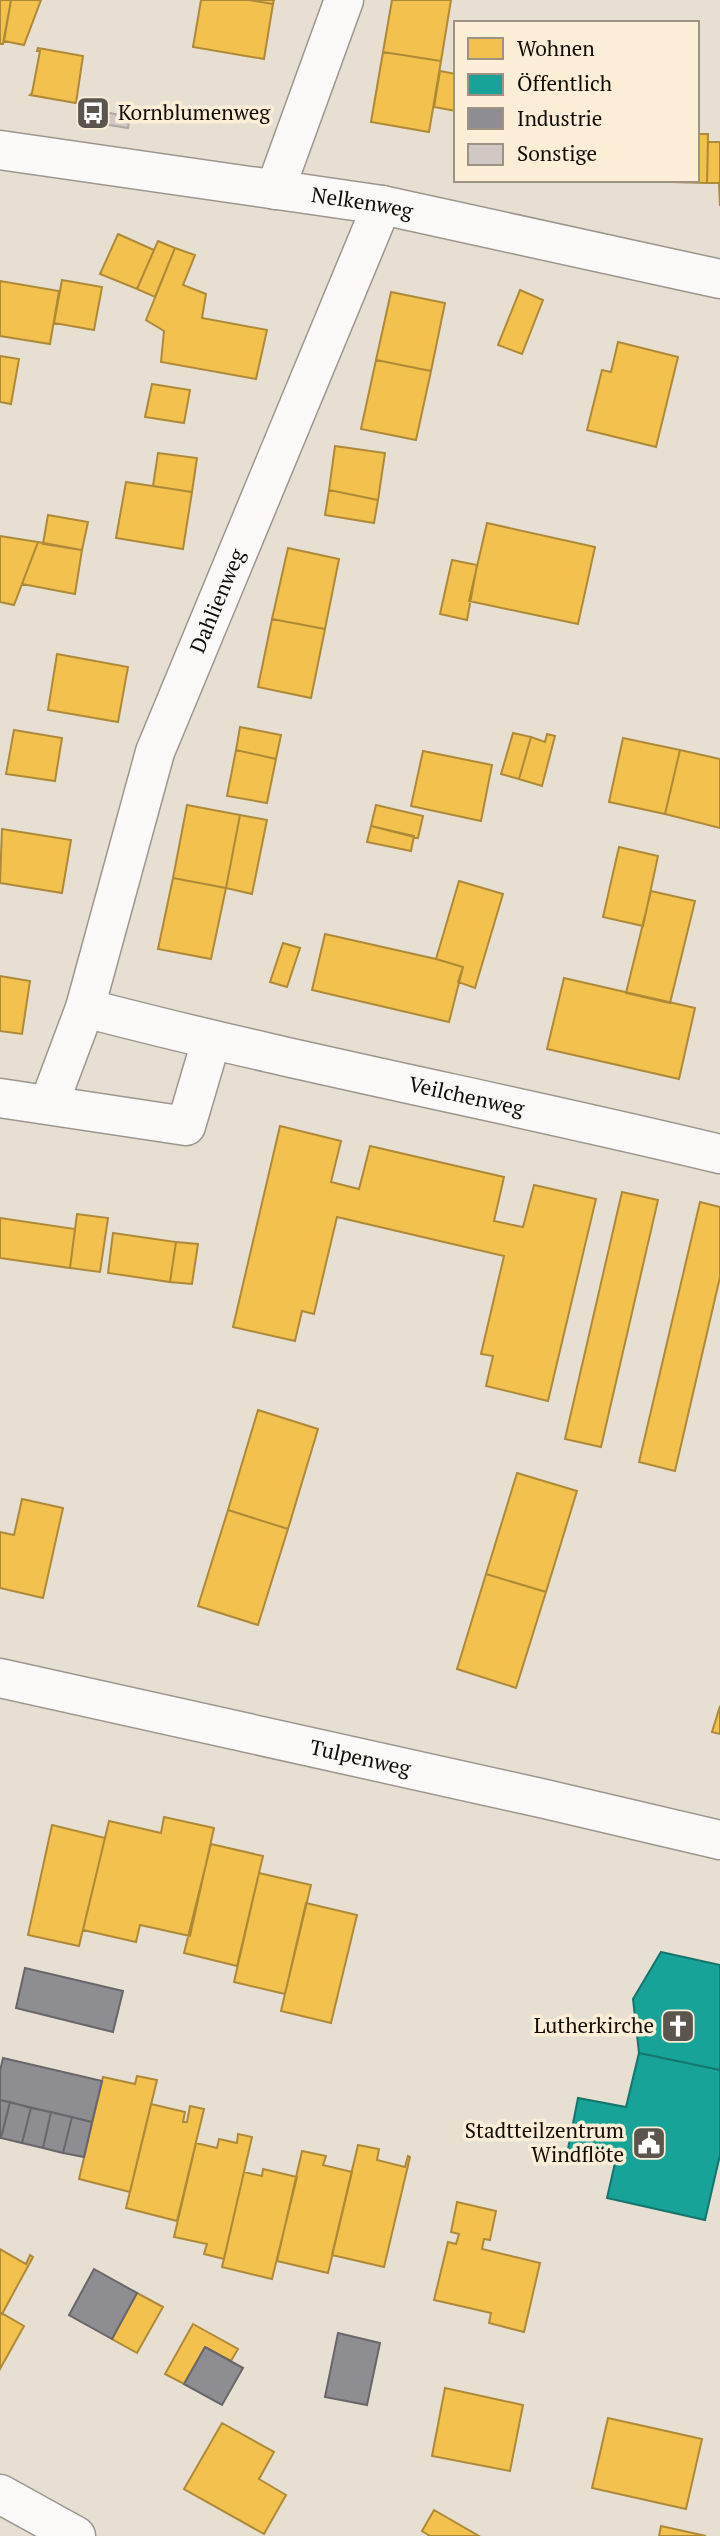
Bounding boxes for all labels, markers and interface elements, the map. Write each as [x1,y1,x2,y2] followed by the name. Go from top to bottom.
[454,21,699,182] legend
[517,34,595,62] text: Wohnen
[517,69,612,97] text: Öffentlich
[74,94,112,132] bus stop icon: Kornblumenweg
[118,98,271,126] place label: Kornblumenweg
[517,104,602,132] text: Industrie
[517,139,597,167] text: Sonstige
[310,180,417,225] street label: Nelkenweg
[183,543,251,657] street label: Dahlienweg
[406,1069,528,1122] street label: Veilchenweg
[307,1732,414,1782] street label: Tulpenweg
[659,2007,697,2045] church icon: Lutherkirche
[534,2011,654,2039] place label: Lutherkirche
[465,2116,624,2168] place label: Stadtteilzentrum Windflöte
[630,2124,668,2162] public building icon: Stadtteilzentrum Windflöte

